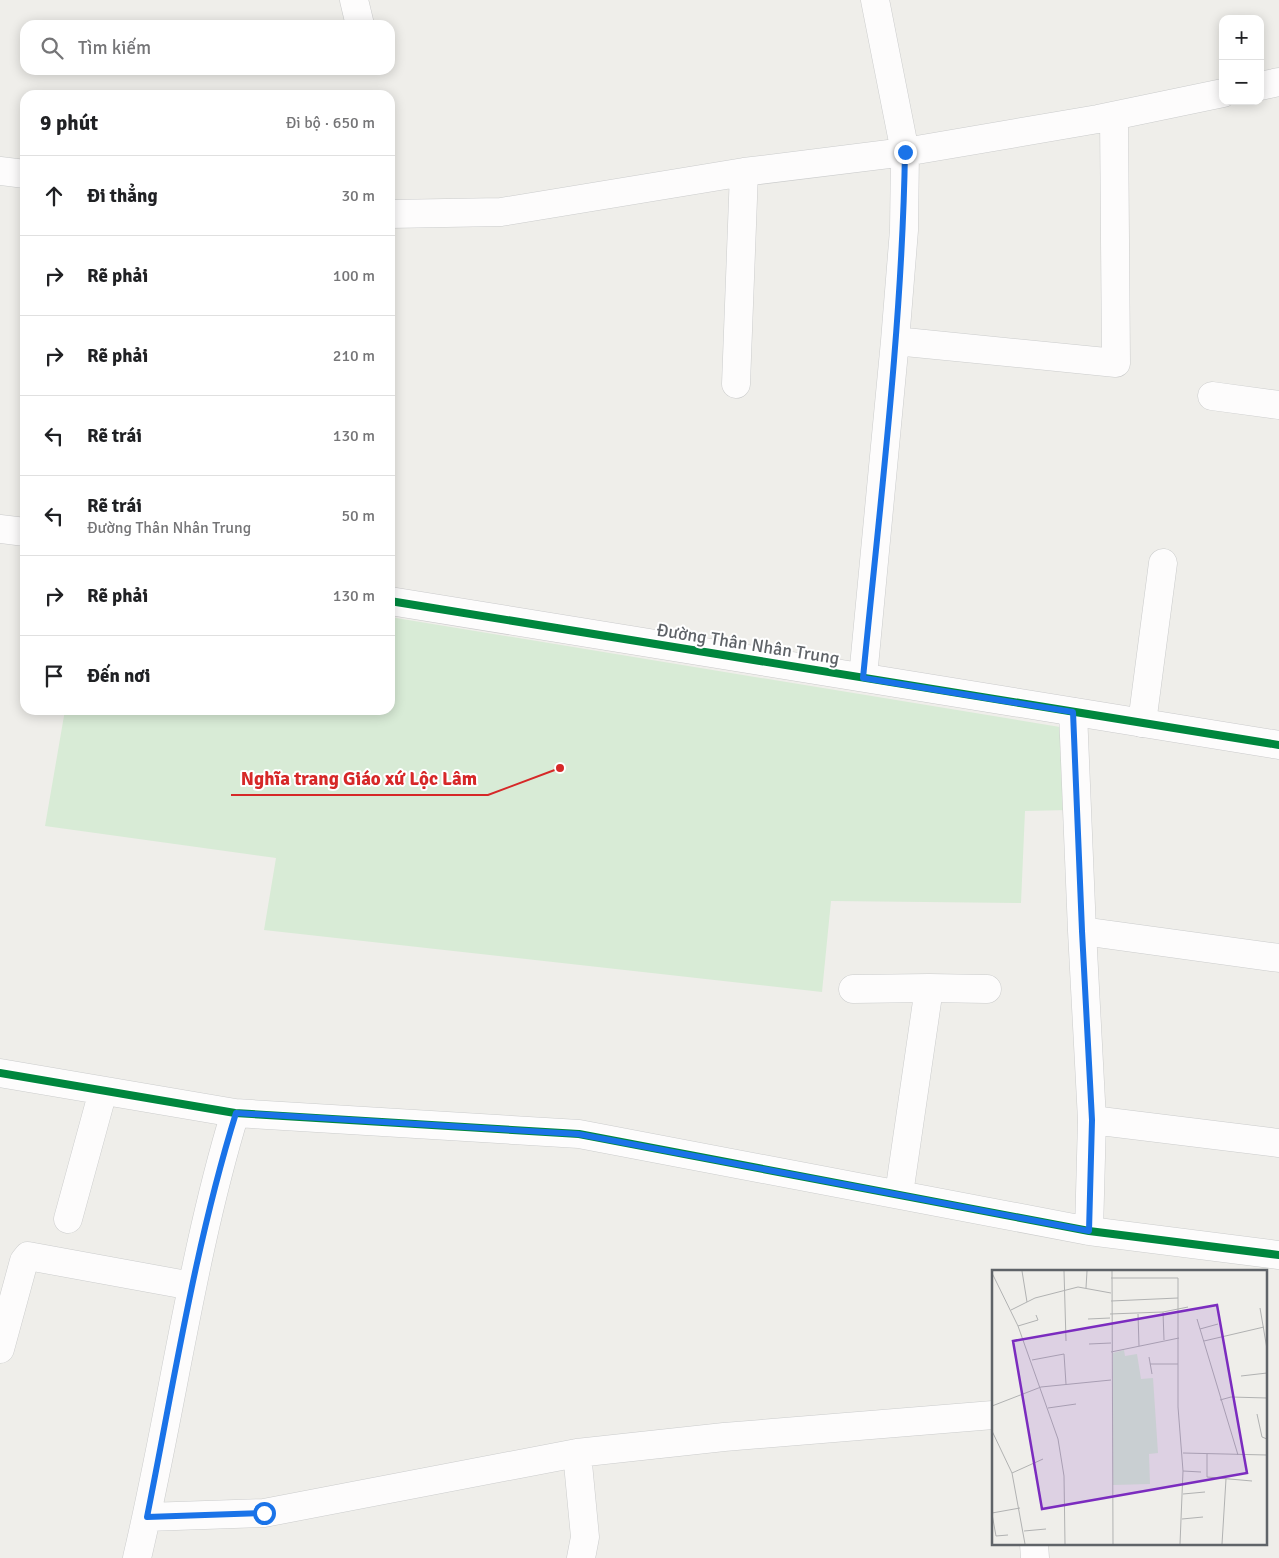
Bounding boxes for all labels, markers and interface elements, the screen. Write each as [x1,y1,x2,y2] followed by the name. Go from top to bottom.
[1219,15,1264,105] map controls
[1219,15,1264,60] button: +
[20,20,395,75] search box
[38,34,66,62] icon: search
[78,36,151,60] text: Tìm kiếm
[1219,60,1264,105] button: −
[40,110,98,136] text: 9 phút
[286,113,375,133] text: Đi bộ · 650 m
[894,141,917,164] route end
[40,182,68,210] icon: ahead
[87,184,158,208] text: Đi thẳng
[341,186,375,206] text: 30 m
[40,262,68,290] icon: right
[87,264,148,288] text: Rẽ phải
[333,266,375,286] text: 100 m
[40,342,68,370] icon: right
[87,344,148,368] text: Rẽ phải
[333,346,375,366] text: 210 m
[40,422,68,450] icon: left
[87,424,142,448] text: Rẽ trái
[333,426,375,446] text: 130 m
[87,494,142,518] text: Rẽ trái
[40,502,68,530] icon: left
[341,506,375,526] text: 50 m
[87,518,251,538] text: Đường Thân Nhân Trung
[40,582,68,610] icon: right
[87,584,148,608] text: Rẽ phải
[333,586,375,606] text: 130 m
[655,619,841,669] street label: Đường Thân Nhân Trung
[40,662,68,690] icon: arrive
[87,664,150,688] text: Đến nơi
[231,761,488,795] callout: Nghĩa trang Giáo xứ Lộc Lâm
[241,767,477,791] text: Nghĩa trang Giáo xứ Lộc Lâm
[992,1270,1266,1546] inset map
[253,1502,276,1525] route start

